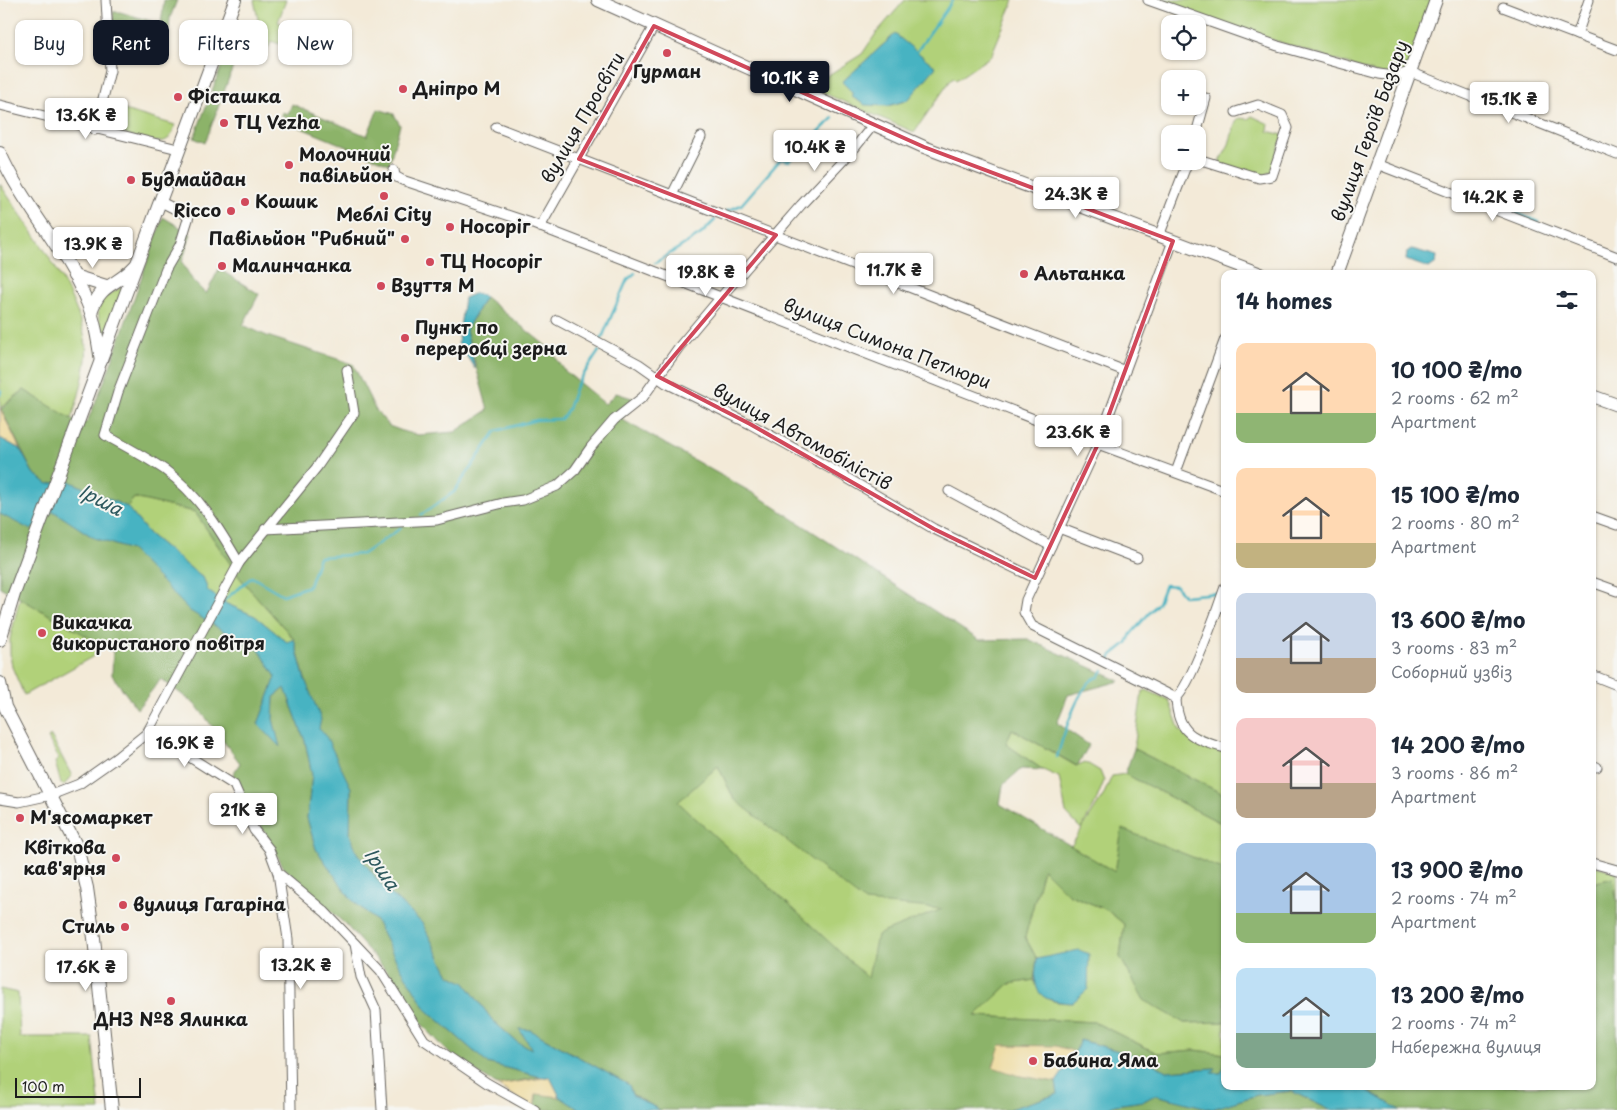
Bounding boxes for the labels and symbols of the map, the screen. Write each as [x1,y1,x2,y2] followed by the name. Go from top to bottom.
[1323,36,1414,225] street label: вулиця Героїв Базару
[533,47,630,188] street label: вулиця Просвіти
[661,47,673,59] marker: Гурман
[633,57,701,84] place label: Гурман
[744,61,836,103] pin: 10.1K ₴
[412,74,500,101] place label: Дніпро М
[188,82,282,109] place label: Фісташка
[1463,82,1555,124] pin: 15.1K ₴
[397,83,409,95] marker: Дніпро М
[172,91,184,103] marker: Фісташка
[40,98,132,140] pin: 13.6K ₴
[234,108,320,135] place label: ТЦ Vezha
[218,117,230,129] marker: ТЦ Vezha
[769,130,861,172] pin: 10.4K ₴
[299,140,393,188] place label: Молочний павільйон
[283,159,295,171] marker: Молочний павільйон
[141,165,246,192] place label: Будмайдан
[125,174,137,186] marker: Будмайдан
[1030,176,1122,219] pin: 24.3K ₴
[1447,180,1539,222] pin: 14.2K ₴
[255,187,318,214] place label: Кошик
[378,190,390,202] marker: Меблі City
[173,196,221,223] place label: Ricco
[239,196,251,208] marker: Кошик
[336,200,432,227] place label: Меблі City
[225,205,237,217] marker: Ricco
[460,212,531,239] place label: Носоріг
[444,221,456,233] marker: Носоріг
[209,224,395,251] place label: Павільйон "Рибний"
[47,226,139,269] pin: 13.9K ₴
[399,233,411,245] marker: Павільйон "Рибний"
[440,247,542,274] place label: ТЦ Носоріг
[232,251,352,278] place label: Малинчанка
[848,252,940,295] pin: 11.7K ₴
[660,254,752,297] pin: 19.8K ₴
[424,256,436,268] marker: ТЦ Носоріг
[1033,259,1125,286] place label: Альтанка
[216,260,228,272] marker: Малинчанка
[1018,268,1030,280] marker: Альтанка
[391,271,474,298] place label: Взуття М
[375,280,387,292] marker: Взуття М
[780,290,995,395] street label: вулиця Симона Петлюри
[415,313,567,361] place label: Пункт по переробці зерна
[399,332,411,344] marker: Пункт по переробці зерна
[708,375,897,496] street label: вулиця Автомобілістів
[1032,414,1124,457] pin: 23.6K ₴
[75,476,129,523] water label: Ірша
[52,608,265,656] place label: Викачка використаного повітря
[36,627,48,639] marker: Викачка використаного повітря
[139,726,231,768] pin: 16.9K ₴
[208,792,278,835] pin: 21K ₴
[30,803,153,830] place label: М'ясомаркет
[14,812,26,824] marker: М'ясомаркет
[23,833,106,881] place label: Квіткова кав'ярня
[358,842,408,896] water label: Ірша
[110,852,122,864] marker: Квіткова кав'ярня
[133,890,286,917] place label: вулиця Гагаріна
[117,899,129,911] marker: вулиця Гагаріна
[62,912,115,939] place label: Стиль
[119,921,131,933] marker: Стиль
[255,948,347,990] pin: 13.2K ₴
[40,950,132,992] pin: 17.6K ₴
[165,995,177,1007] marker: ДНЗ №8 Ялинка
[93,1005,248,1032] place label: ДНЗ №8 Ялинка
[1043,1046,1159,1073] place label: Бабина Яма
[1027,1055,1039,1067] marker: Бабина Яма
[15,1075,141,1098] scale bar

